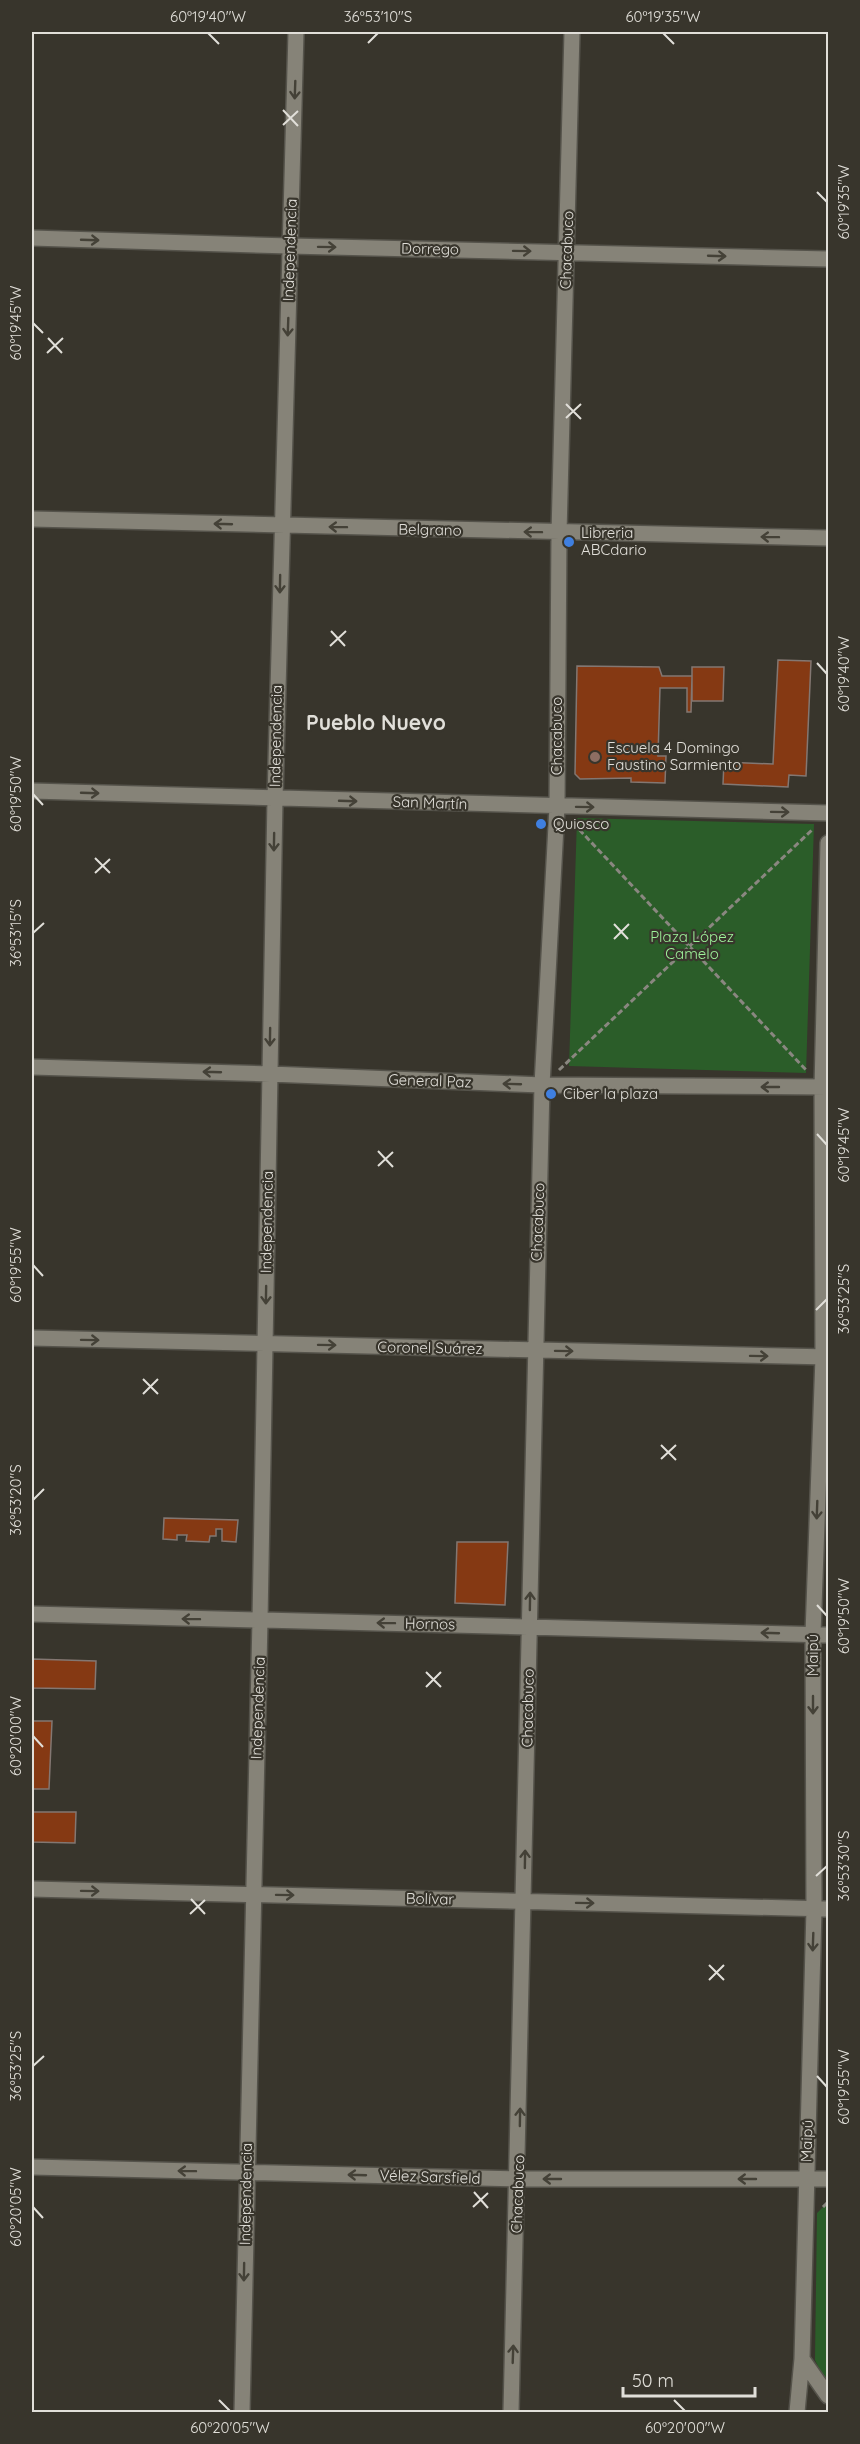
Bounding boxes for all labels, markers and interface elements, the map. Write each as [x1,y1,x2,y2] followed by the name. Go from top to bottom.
[170,7,246,26] text: 60°19'40"W
[344,7,412,26] text: 36°53'10"S
[625,7,701,26] text: 60°19'35"W
[289,79,300,99] one-way arrow
[834,164,853,240] text: 60°19'35"W
[278,198,301,302] street label: Independencia
[556,210,577,290] street label: Chacabuco
[79,234,99,246] one-way arrow
[401,238,459,259] street label: Dorrego
[316,241,336,253] one-way arrow
[511,245,531,257] one-way arrow
[706,250,726,262] one-way arrow
[6,285,25,361] text: 60°19'45"W
[282,316,293,336] one-way arrow
[214,518,234,530] one-way arrow
[398,519,462,540] street label: Belgrano
[329,521,349,533] one-way arrow
[581,523,647,559] place label: Libreria ABCdario
[524,526,544,538] one-way arrow
[761,531,781,543] one-way arrow
[562,535,576,549] marker: Libreria ABCdario
[274,574,286,594] one-way arrow
[834,636,853,712] text: 60°19'40"W
[265,685,286,787] street label: Independencia
[547,697,566,775] street label: Chacabuco
[306,709,446,735] district label: Pueblo Nuevo
[607,738,741,774] place label: Escuela 4 Domingo Faustino Sarmiento
[588,750,602,764] marker: Escuela 4 Domingo Faustino Sarmiento
[6,755,25,832] text: 60°19'50"W
[79,788,99,799] one-way arrow
[392,792,468,813] street label: San Martín
[337,795,357,807] one-way arrow
[574,802,594,813] one-way arrow
[769,806,789,818] one-way arrow
[553,814,609,833] place label: Quiosco
[534,817,548,831] marker: Quiosco
[268,832,280,852] one-way arrow
[6,899,25,967] text: 36°53'15"S
[650,927,734,963] park label: Plaza López Camelo
[264,1027,276,1047] one-way arrow
[203,1066,223,1078] one-way arrow
[388,1070,472,1091] street label: General Paz
[503,1079,523,1090] one-way arrow
[761,1081,781,1093] one-way arrow
[563,1084,658,1103] place label: Ciber la plaza
[544,1087,558,1101] marker: Ciber la plaza
[834,1107,853,1183] text: 60°19'45"W
[256,1171,277,1273] street label: Independencia
[527,1182,548,1262] street label: Chacabuco
[6,1227,25,1303] text: 60°19'55"W
[834,1264,853,1334] text: 36°53'25"S
[260,1285,272,1305] one-way arrow
[79,1334,99,1346] one-way arrow
[377,1337,483,1358] street label: Coronel Suárez
[316,1340,336,1351] one-way arrow
[553,1345,573,1357] one-way arrow
[748,1350,768,1361] one-way arrow
[6,1464,25,1536] text: 36°53'20"S
[812,1500,823,1520] one-way arrow
[834,1577,853,1654] text: 60°19'50"W
[524,1592,536,1612] one-way arrow
[182,1613,202,1624] one-way arrow
[405,1614,455,1633] street label: Hornos
[377,1617,397,1629] one-way arrow
[761,1627,781,1639] one-way arrow
[803,1634,822,1676] street label: Maipú
[246,1656,269,1760] street label: Independencia
[517,1668,538,1748] street label: Chacabuco
[6,1695,25,1776] text: 60°20'00"W
[807,1695,819,1715] one-way arrow
[834,1831,853,1901] text: 36°53'30"S
[520,1850,531,1870] one-way arrow
[79,1885,99,1896] one-way arrow
[406,1889,455,1908] street label: Bolívar
[274,1890,294,1901] one-way arrow
[574,1897,594,1909] one-way arrow
[807,1932,818,1952] one-way arrow
[6,2031,25,2101] text: 36°53'25"S
[834,2049,853,2125] text: 60°19'55"W
[514,2108,525,2128] one-way arrow
[796,2119,817,2162] street label: Maipú
[235,2143,256,2245] street label: Independencia
[507,2154,528,2234] street label: Chacabuco
[178,2165,198,2176] one-way arrow
[379,2165,481,2188] street label: Vélez Sarsfield
[6,2167,25,2247] text: 60°20'05"W
[348,2169,368,2181] one-way arrow
[542,2173,562,2185] one-way arrow
[737,2173,757,2185] one-way arrow
[238,2262,250,2282] one-way arrow
[507,2345,519,2365] one-way arrow
[623,2360,755,2398] scale bar
[632,2369,674,2392] text: 50 m
[190,2418,270,2437] text: 60°20'05"W
[645,2418,726,2437] text: 60°20'00"W

